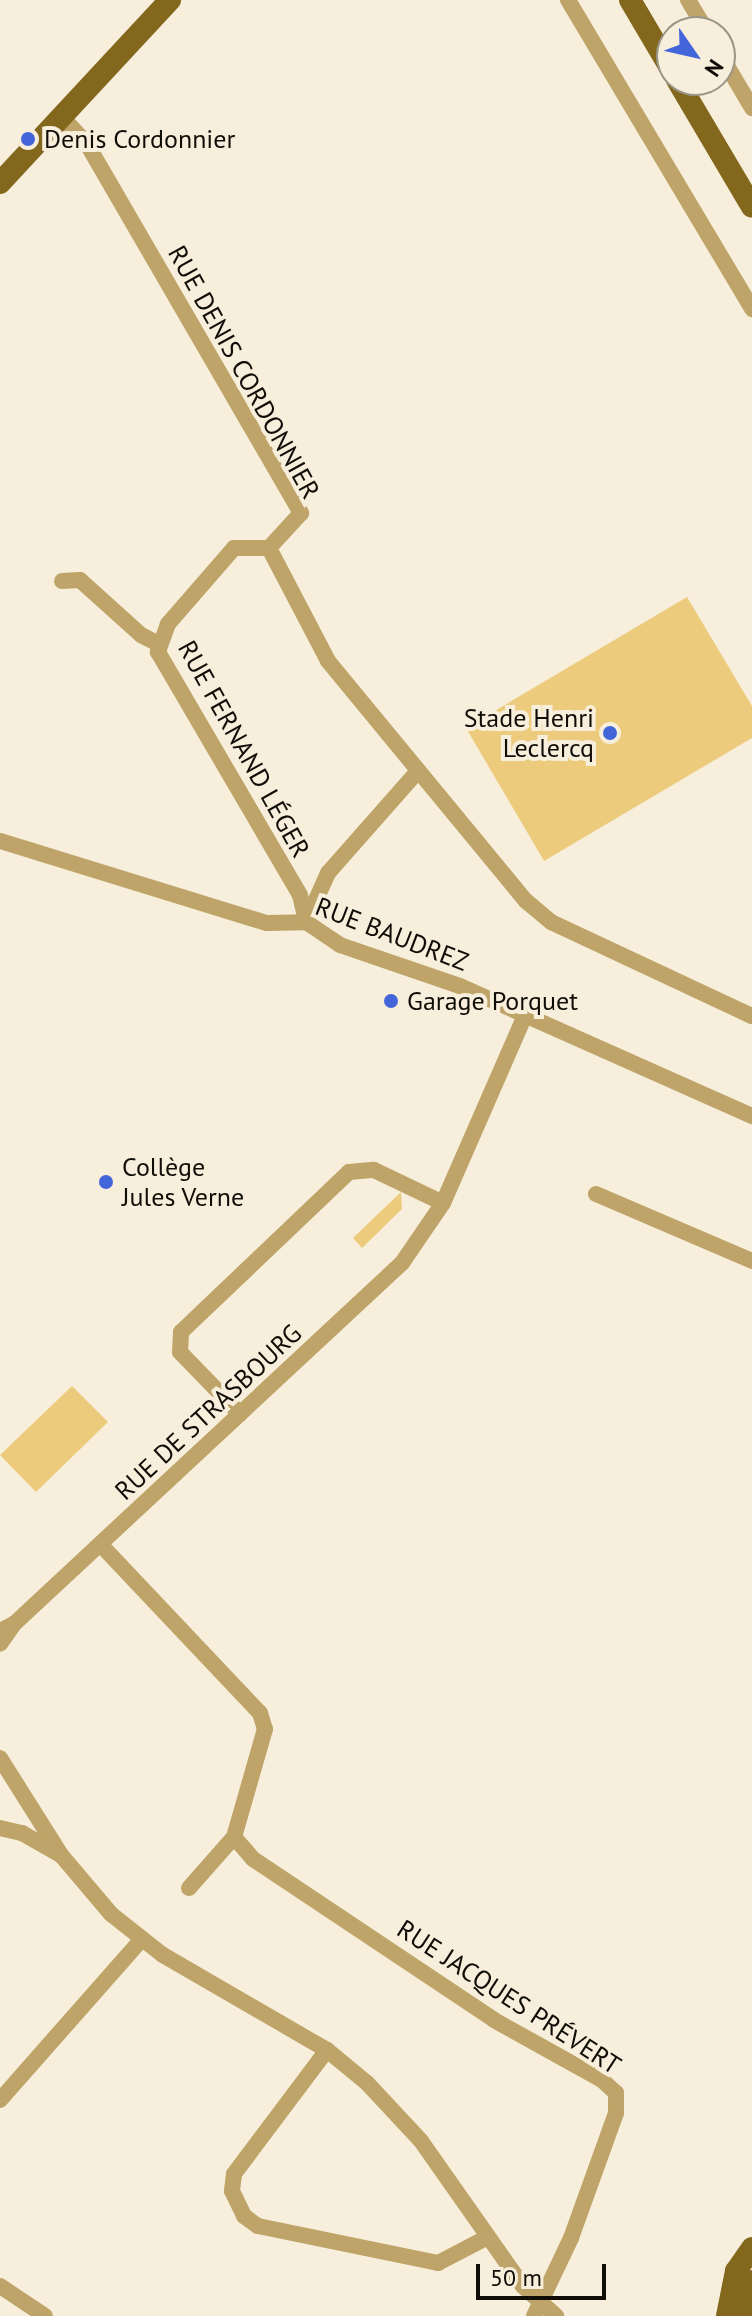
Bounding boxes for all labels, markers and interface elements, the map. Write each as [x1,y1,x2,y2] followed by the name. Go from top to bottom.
[656,16,736,96] north arrow
[699,54,730,82] text: N
[44,123,235,155] place label: Denis Cordonnier
[19,130,37,148] marker: Denis Cordonnier
[161,240,327,504] street label: RUE DENIS CORDONNIER
[171,635,317,863] street label: RUE FERNAND LÉGER
[464,702,594,764] place label: Stade Henri Leclercq
[601,724,619,742] marker: Stade Henri Leclercq
[311,891,473,977] street label: RUE BAUDREZ
[407,985,578,1017] place label: Garage Porquet
[382,992,400,1010] marker: Garage Porquet
[122,1151,245,1212] place label: Collège Jules Verne
[97,1173,115,1191] marker: Collège Jules Verne
[108,1318,308,1506] street label: RUE DE STRASBOURG
[391,1913,627,2081] street label: RUE JACQUES PRÉVERT
[480,2248,610,2298] scale bar
[490,2262,542,2293] text: 50 m

